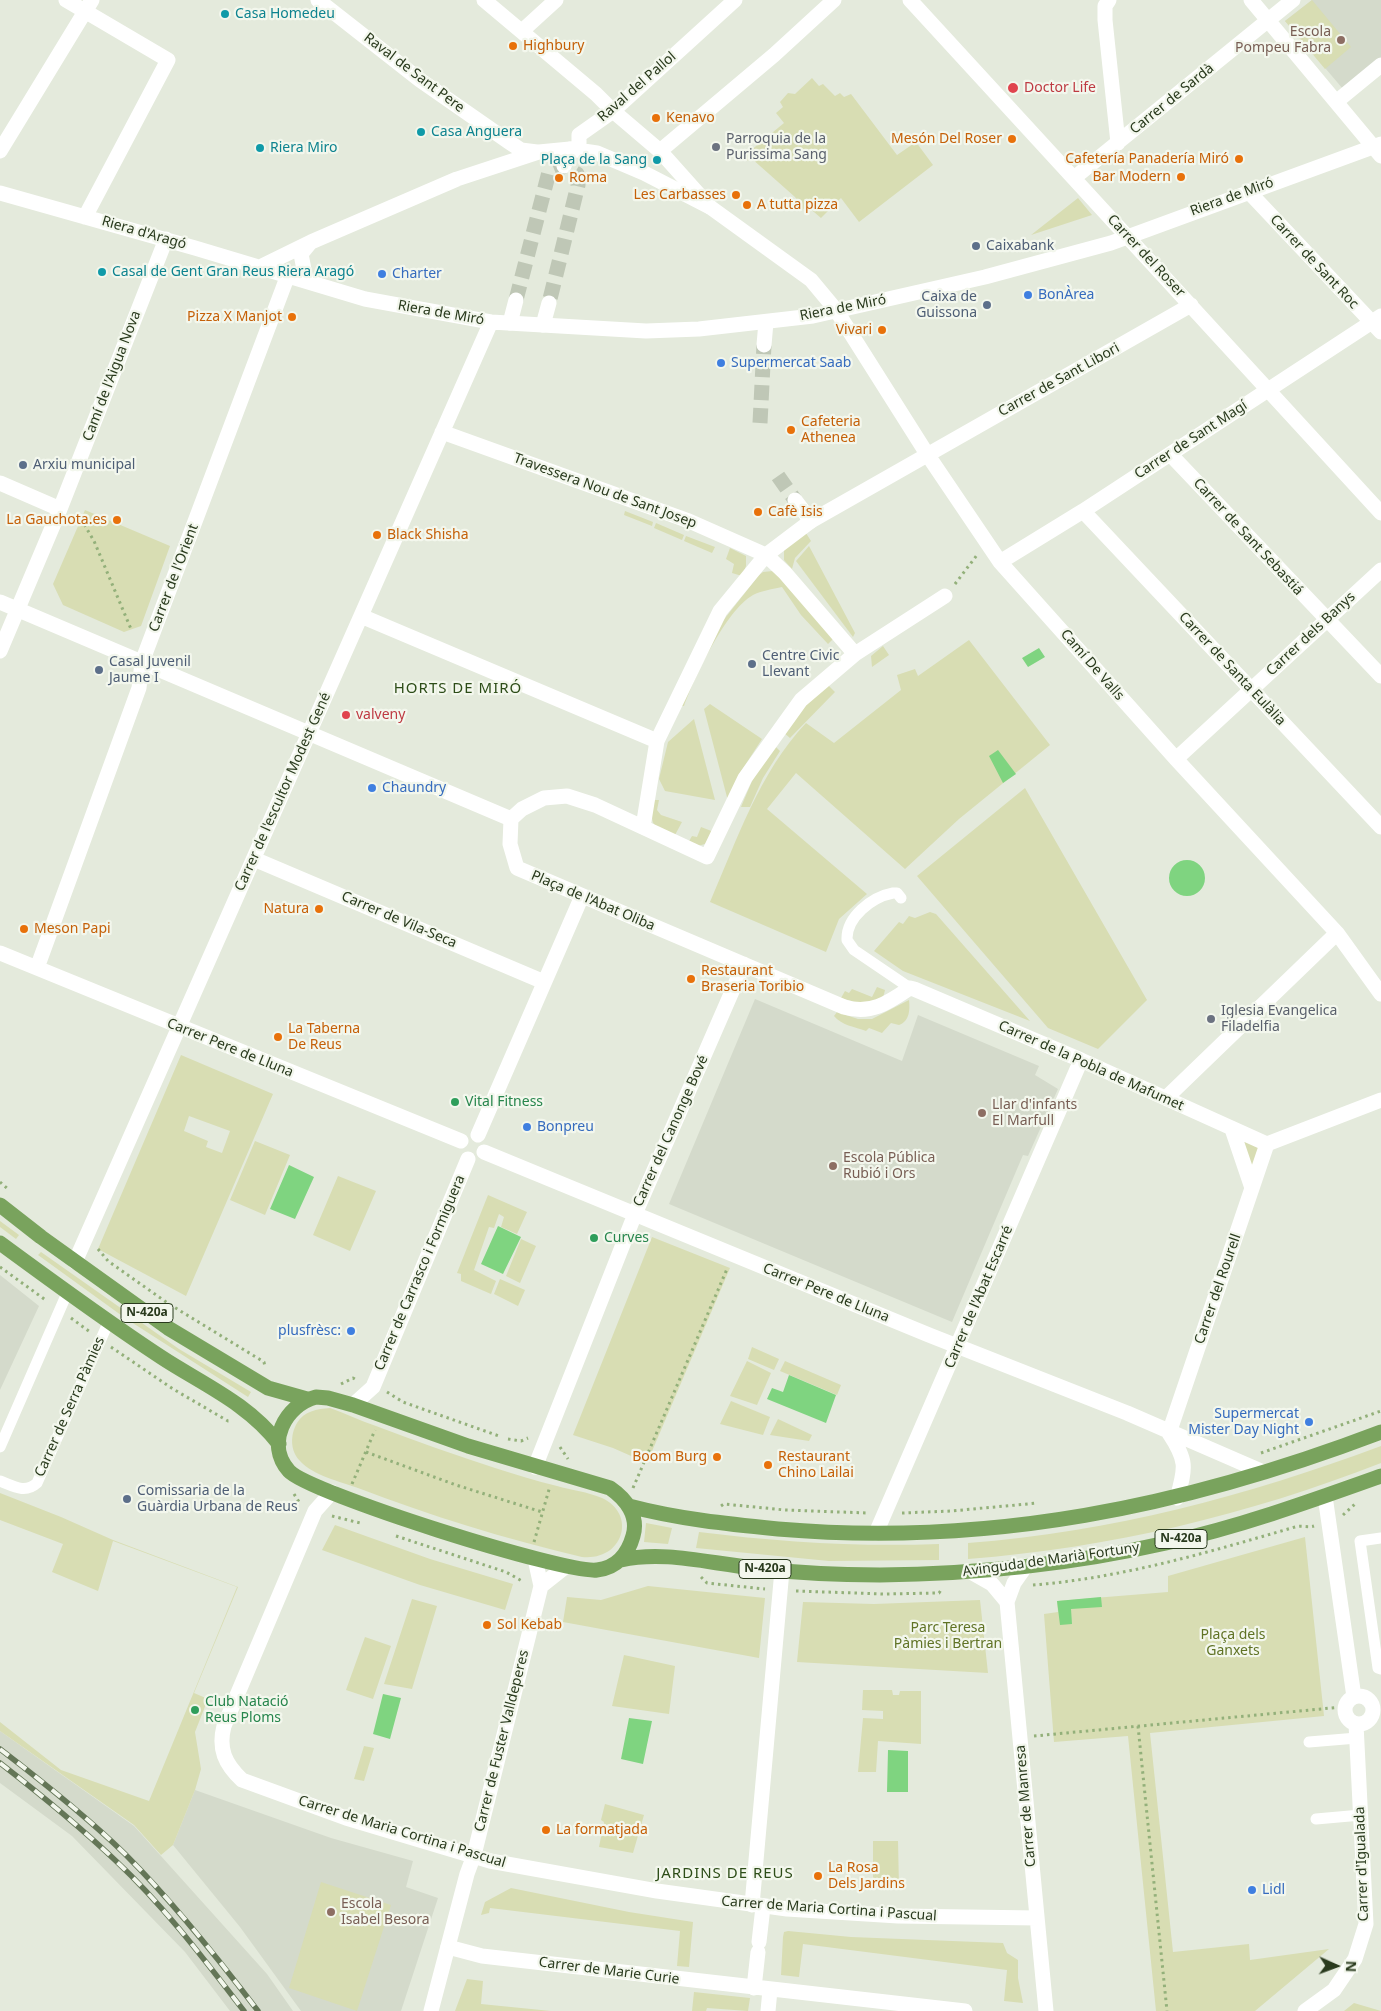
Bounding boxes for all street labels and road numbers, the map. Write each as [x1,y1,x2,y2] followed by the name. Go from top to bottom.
[360,30,468,116] street label: Raval de Sant Pere
[594,48,680,126] street label: Raval del Pallol
[1127,60,1217,138] street label: Carrer de Sardà
[1188,174,1276,220] street label: Riera de Miró
[1103,211,1189,301] street label: Carrer del Roser
[1266,212,1362,312] street label: Carrer de Sant Roc
[100,213,188,253] street label: Riera d'Aragó
[798,291,888,325] street label: Riera de Miró
[396,297,486,329] street label: Riera de Miró
[79,309,145,443] street label: Camí de l'Aigua Nova
[996,340,1122,420] street label: Carrer de Sant Libori
[1131,397,1251,483] street label: Carrer de Sant Magí
[511,450,699,532] street label: Travessera Nou de Sant Josep
[1189,475,1307,599] street label: Carrer de Sant Sebastiá
[146,522,202,634] street label: Carrer de l'Orient
[1263,589,1359,679] street label: Carrer dels Banys
[1175,609,1289,729] street label: Carrer de Santa Eulàlia
[1057,626,1127,704] street label: Camí De Valls
[231,690,335,894] street label: Carrer de l'escultor Modest Gené
[529,867,657,935] street label: Plaça de l'Abat Oliba
[339,888,459,952] street label: Carrer de Vila-Seca
[164,1015,296,1081] street label: Carrer Pere de Lluna
[996,1017,1186,1115] street label: Carrer de la Pobla de Mafumet
[630,1053,712,1209] street label: Carrer del Canonge Bové
[371,1173,469,1373] street label: Carrer de Carrasco i Formiguera
[941,1223,1017,1371] street label: Carrer de l'Abat Escarré
[1191,1232,1245,1346] street label: Carrer del Rourell
[760,1260,892,1326] street label: Carrer Pere de Lluna
[121,1304,173,1322] road number: N-420a
[32,1334,108,1480] street label: Carrer de Serra Pàmies
[1155,1530,1207,1548] road number: N-420a
[962,1539,1140,1581] street label: Avinguda de Marià Fortuny
[739,1560,791,1578] road number: N-420a
[471,1648,533,1834] street label: Carrer de Fuster Valldeperes
[1012,1744,1040,1868] street label: Carrer de Manresa
[296,1792,508,1872] street label: Carrer de Maria Cortina i Pascual
[1352,1806,1372,1922] street label: Carrer d'Igualada
[721,1893,937,1925] street label: Carrer de Maria Cortina i Pascual
[538,1954,680,1988] street label: Carrer de Marie Curie

